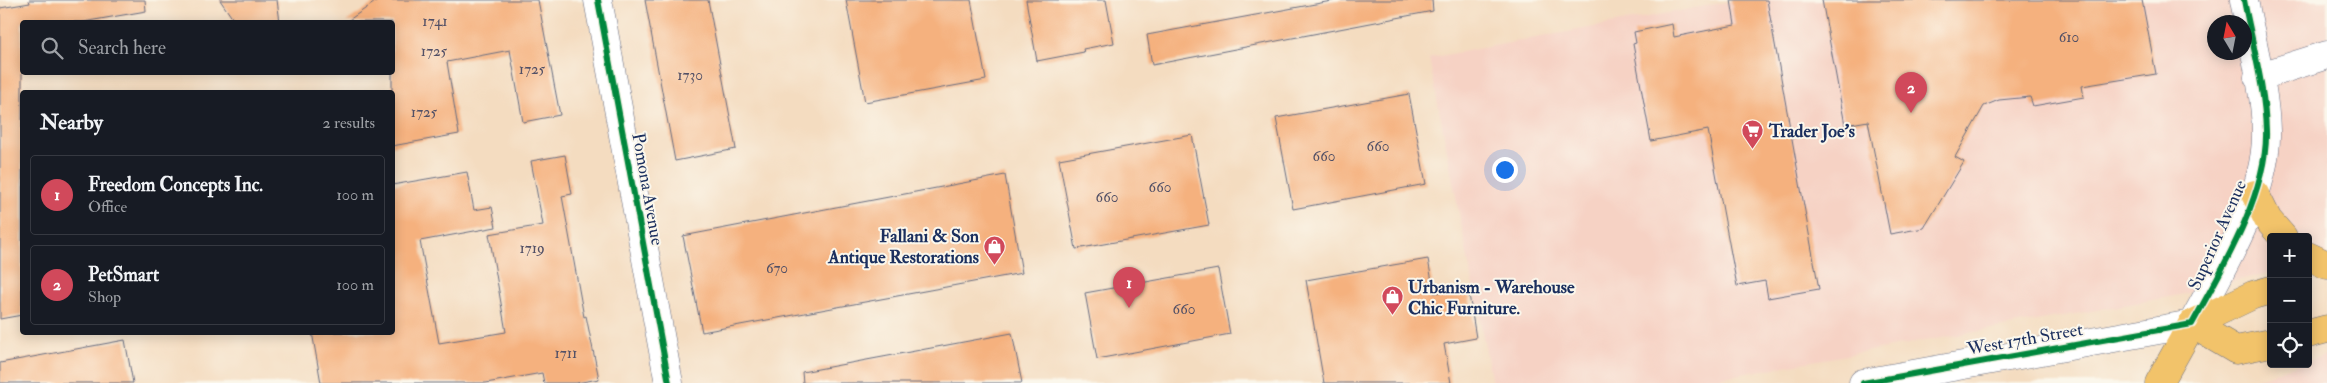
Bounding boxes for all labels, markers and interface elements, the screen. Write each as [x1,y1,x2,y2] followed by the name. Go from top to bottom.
[422,12,448,31] house number: 1741
[2207,15,2252,60] north arrow
[20,20,395,75] search box
[2059,28,2079,47] house number: 610
[38,34,66,62] icon: search
[78,36,166,60] text: Search here
[421,42,448,61] house number: 1725
[519,60,546,79] house number: 1725
[677,66,703,85] house number: 1730
[1895,72,1927,113] pin: 2
[411,103,438,122] house number: 1725
[40,109,103,136] text: Nearby
[322,113,375,133] text: 2 results
[1741,119,1765,150] supermarket icon: Trader Joe's
[1768,120,1855,143] place label: Trader Joe's
[626,131,669,248] street label: Pomona Avenue
[1367,137,1389,156] house number: 660
[1313,147,1335,166] house number: 660
[1492,157,1518,183] your location
[88,173,263,197] text: Freedom Concepts Inc.
[2183,176,2252,294] street label: Superior Avenue
[1149,178,1171,197] house number: 660
[54,185,60,205] text: 1
[336,185,374,205] text: 100 m
[1096,188,1118,207] house number: 660
[88,197,127,217] text: Office
[827,225,980,269] place label: Fallani & Son Antique Restorations
[2267,233,2312,368] map controls
[2267,233,2312,278] button: +
[983,234,1007,265] shop icon: Fallani & Son Antique Restorations
[519,239,545,258] house number: 1719
[766,259,788,278] house number: 670
[88,263,159,287] text: PetSmart
[1113,267,1145,308] pin: 1
[53,275,61,295] text: 2
[336,275,374,295] text: 100 m
[1408,276,1575,320] place label: Urbanism - Warehouse Chic Furniture.
[2267,278,2312,323] button: −
[1380,285,1404,316] shop icon: Urbanism - Warehouse Chic Furniture.
[88,287,121,307] text: Shop
[1173,300,1195,319] house number: 660
[1964,318,2085,361] street label: West 17th Street
[2267,323,2312,368] button: locate
[555,344,577,363] house number: 1711

